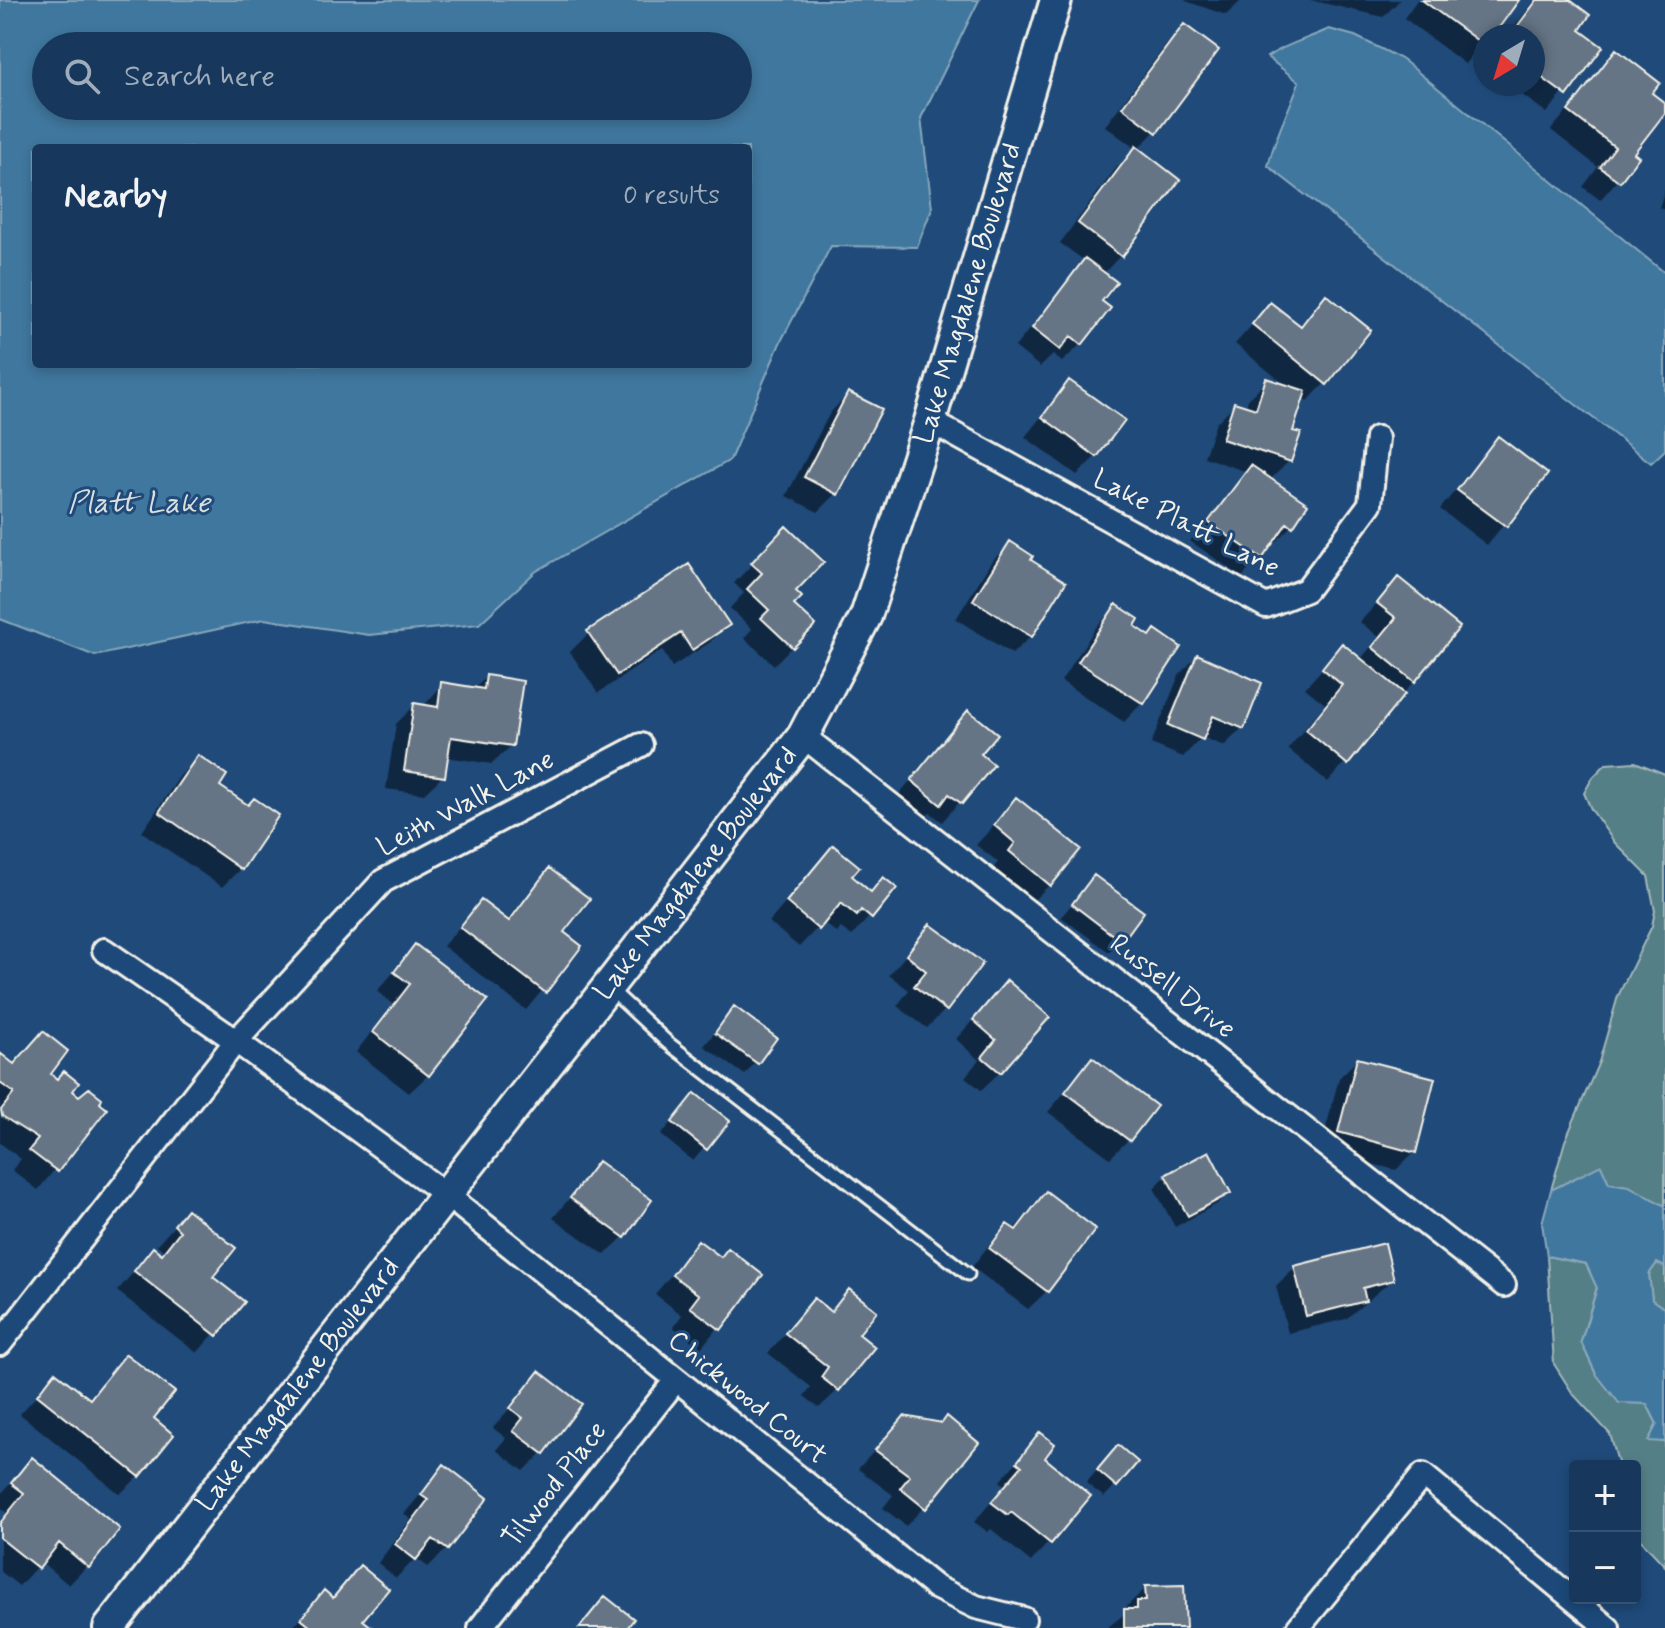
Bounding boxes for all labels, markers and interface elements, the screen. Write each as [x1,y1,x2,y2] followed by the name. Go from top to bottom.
[1473,24,1545,96] north arrow
[32,32,752,120] search box
[60,54,104,98] icon: search
[124,57,275,96] text: Search here
[905,138,1031,449] street label: Lake Magdalene Boulevard
[64,174,168,219] text: Nearby
[623,179,720,213] text: 0 results
[1086,461,1286,587] street label: Lake Platt Lane
[68,484,212,523] water label: Platt Lake
[585,739,807,1008] street label: Lake Magdalene Boulevard
[371,742,561,866] street label: Leith Walk Lane
[1101,926,1243,1048] street label: Russell Drive
[188,1250,409,1520] street label: Lake Magdalene Boulevard
[660,1322,834,1474] street label: Chickwood Court
[494,1414,616,1556] street label: Tilwood Place
[1569,1460,1641,1604] map controls
[1569,1460,1641,1532] button: +
[1569,1532,1641,1604] button: −

